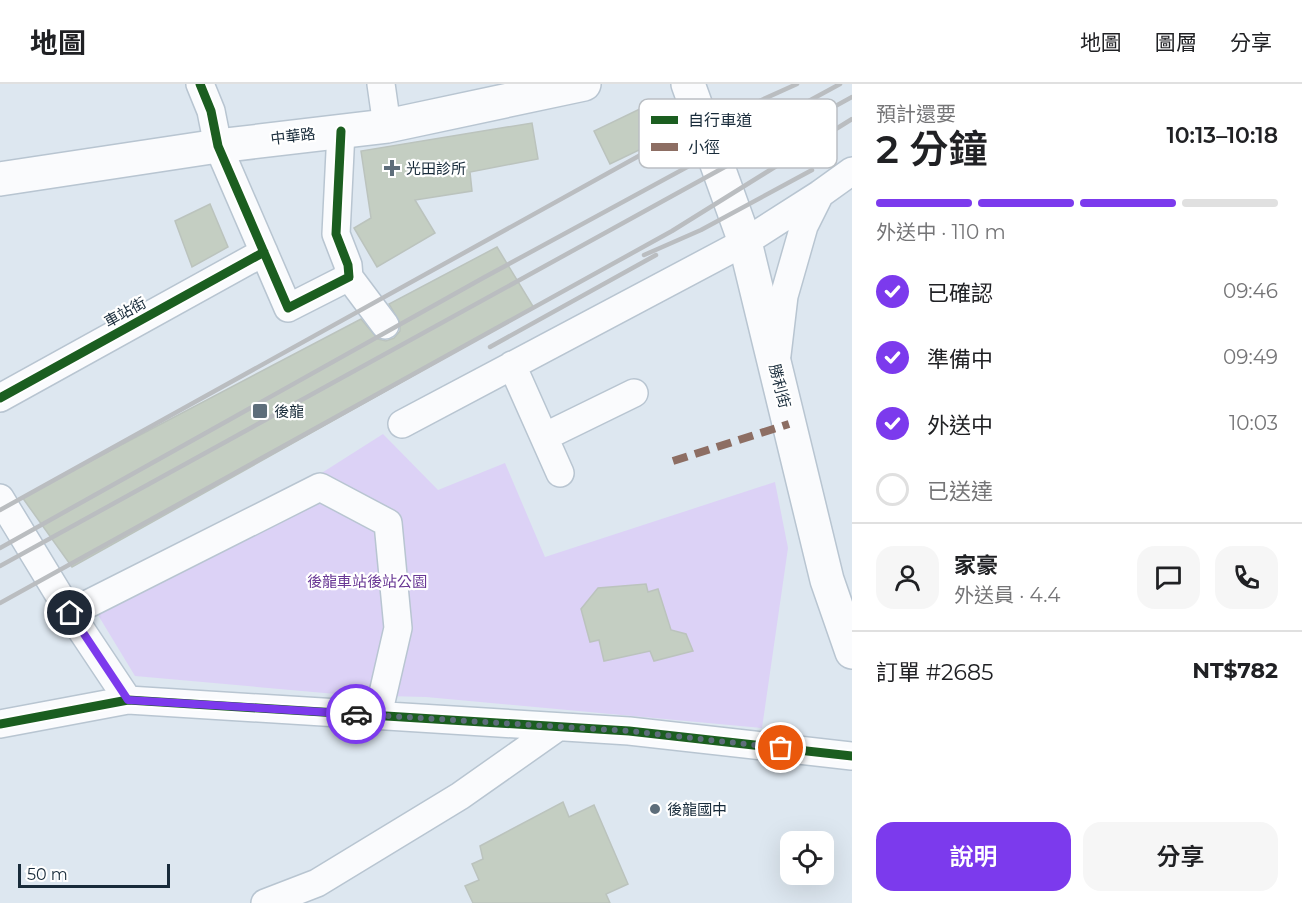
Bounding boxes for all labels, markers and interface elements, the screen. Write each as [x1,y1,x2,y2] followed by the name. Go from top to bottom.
[30,26,86,60] text: 地圖
[1080,30,1122,55] text: 地圖
[1155,30,1197,55] text: 圖層
[1230,30,1272,55] text: 分享
[639,99,837,168] legend
[876,102,956,126] text: 預計還要
[688,111,752,130] text: 自行車道
[1166,122,1278,149] text: 10:13–10:18
[270,124,316,148] street label: 中華路
[876,125,987,173] text: 2 分鐘
[688,138,720,157] text: 小徑
[383,159,401,177] marker: 光田診所
[406,159,466,178] place label: 光田診所
[876,220,1006,244] text: 外送中 · 110 m
[876,275,909,308] icon: check
[1223,279,1278,303] text: 09:46
[927,280,993,307] text: 已確認
[101,293,149,331] street label: 車站街
[876,341,909,374] icon: check
[1223,345,1278,369] text: 09:49
[927,346,993,373] text: 準備中
[765,362,795,410] street label: 勝利街
[251,402,269,420] marker: 後龍
[274,402,304,421] place label: 後龍
[876,407,909,440] icon: check
[1229,411,1278,435] text: 10:03
[927,412,993,439] text: 外送中
[927,478,993,505] text: 已送達
[876,546,939,609] button: person
[1137,546,1200,609] button: chat
[1215,546,1278,609] button: phone
[954,552,998,579] text: 家豪
[307,572,427,591] park label: 後龍車站後站公園
[954,583,1060,607] text: 外送員 · 4.4
[44,587,95,638] pin
[53,596,86,629] icon: home
[1192,657,1278,684] text: NT$782
[876,659,993,686] text: 訂單 #2685
[326,684,386,744] courier
[340,698,373,731] icon: car
[755,722,806,773] pin
[764,731,797,764] icon: bag
[667,800,727,819] place label: 後龍國中
[648,802,662,816] marker: 後龍國中
[876,822,1071,891] button: 說明
[1083,822,1278,891] button: 分享
[780,831,834,885] map controls
[780,831,834,885] button: locate
[18,861,170,888] scale bar
[27,865,68,884] text: 50 m

